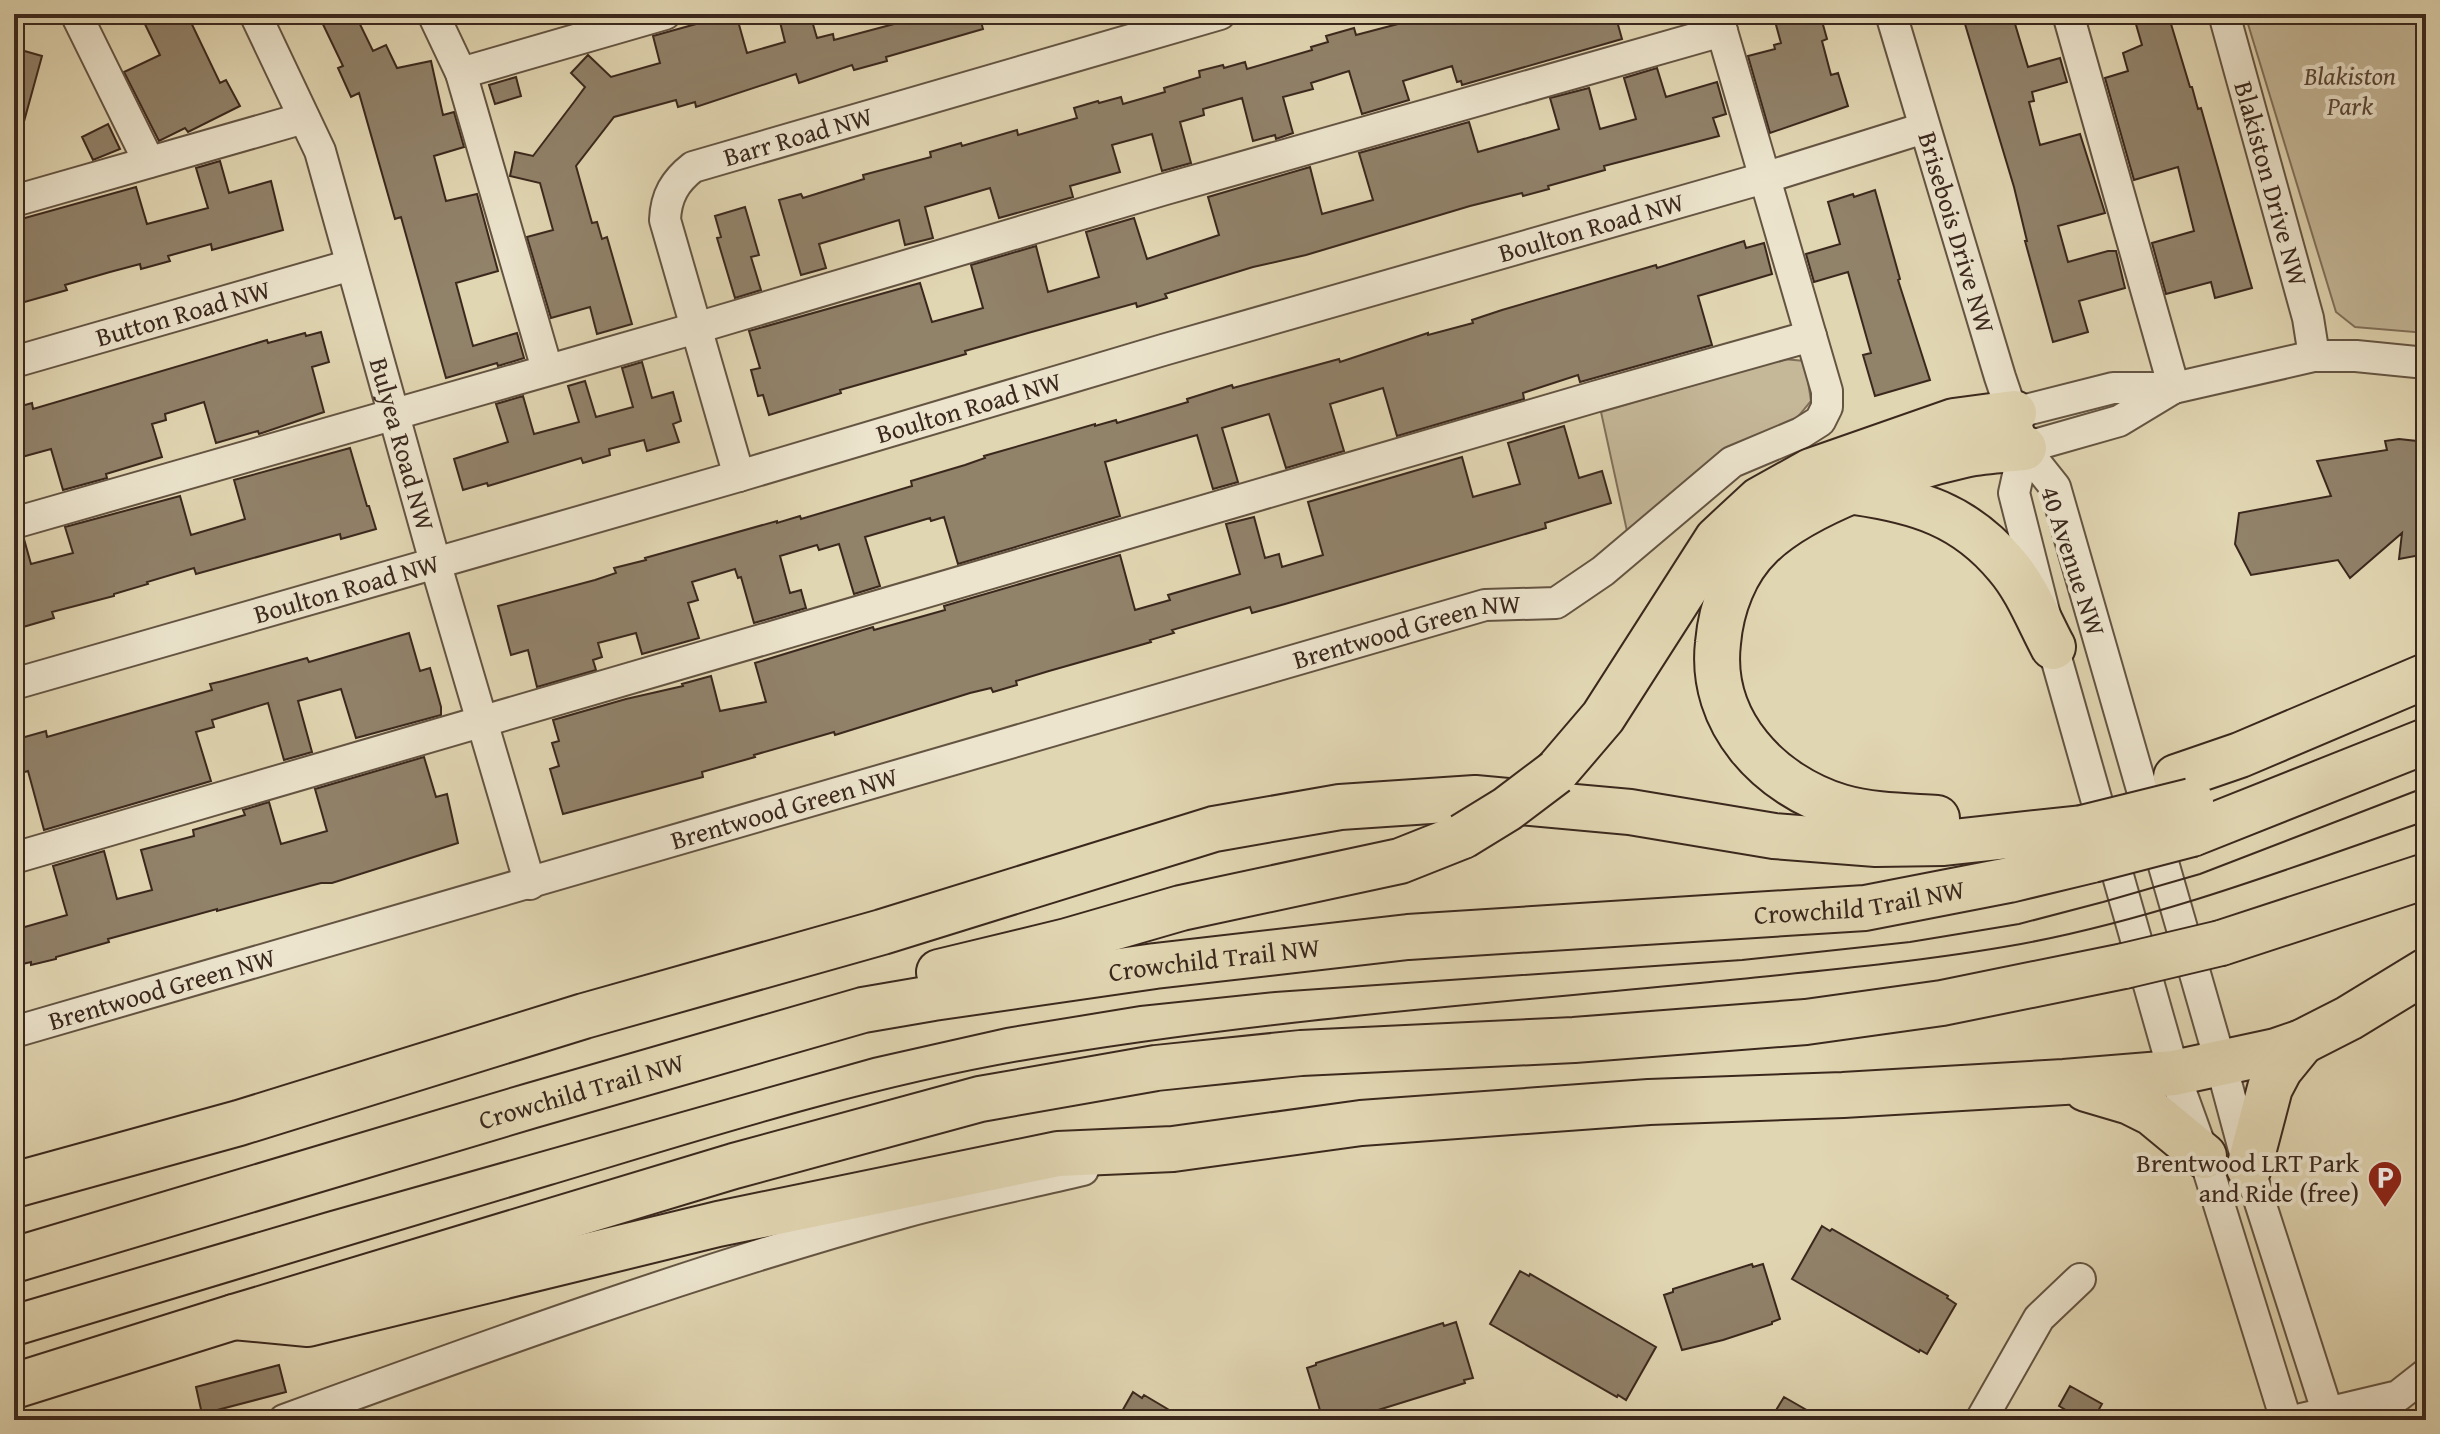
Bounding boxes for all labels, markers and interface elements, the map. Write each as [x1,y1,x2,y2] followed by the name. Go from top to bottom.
[2303,56,2396,125] park label: Blakiston Park
[2224,77,2318,290] street label: Blakiston Drive NW
[719,96,877,176] street label: Barr Road NW
[1908,127,2006,338] street label: Brisebois Drive NW
[1494,182,1689,272] street label: Boulton Road NW
[91,269,275,356] street label: Button Road NW
[360,353,445,535] street label: Bulyea Road NW
[871,361,1066,453] street label: Boulton Road NW
[2031,481,2116,641] street label: 40 Avenue NW
[249,543,444,633] street label: Boulton Road NW
[1288,584,1521,679] street label: Brentwood Green NW
[666,756,902,859] street label: Brentwood Green NW
[1753,869,1968,934] street label: Crowchild Trail NW
[1106,927,1322,991] street label: Crowchild Trail NW
[44,937,280,1040] street label: Brentwood Green NW
[474,1043,689,1139] street label: Crowchild Trail NW
[2136,1143,2360,1212] place label: Brentwood LRT Park and Ride (free)
[2366,1159,2404,1209] parking icon: Brentwood LRT Park and Ride (free)

